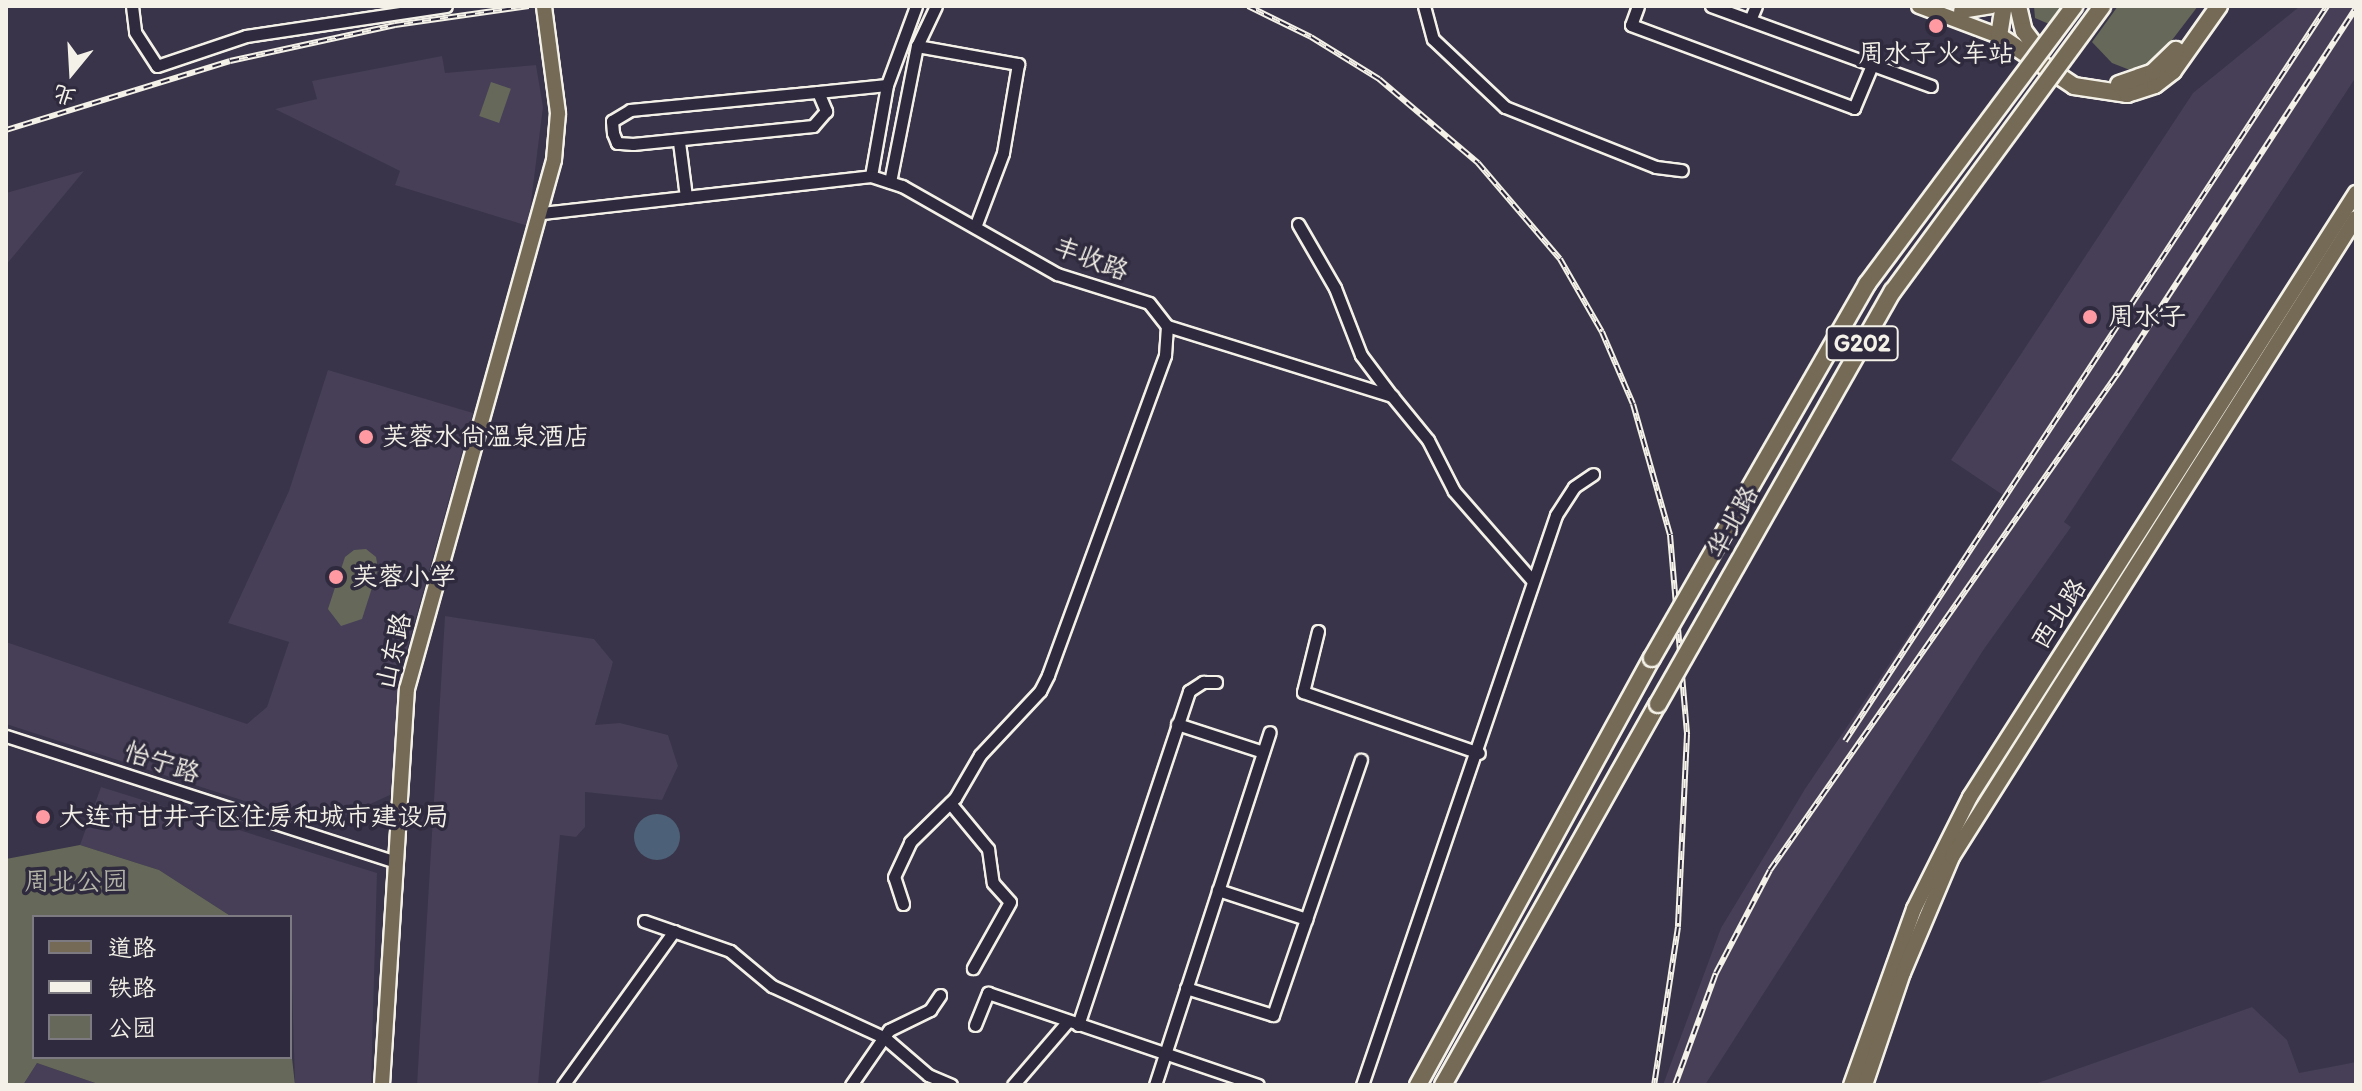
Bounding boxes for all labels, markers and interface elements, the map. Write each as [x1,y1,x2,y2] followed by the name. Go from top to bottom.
[1927,17,1945,35] marker: 周水子火车站
[32,32,112,112] north arrow
[1858,38,2014,70] place label: 周水子火车站
[50,79,79,112] text: 北
[1049,230,1133,288] street label: 丰收路
[2108,301,2186,333] place label: 周水子
[2079,306,2101,328] marker: 周水子
[1824,323,1900,363] road number: G202
[382,421,590,453] place label: 芙蓉水尚温泉酒店
[357,428,375,446] marker: 芙蓉水尚温泉酒店
[1700,480,1766,564] street label: 华北路
[352,561,456,593] place label: 芙蓉小学
[327,568,345,586] marker: 芙蓉小学
[2025,573,2093,655] street label: 西北路
[370,609,418,693] street label: 山东路
[120,736,204,790] street label: 怡宁路
[59,801,449,833] place label: 大连市甘井子区住房和城市建设局
[34,808,52,826] marker: 大连市甘井子区住房和城市建设局
[24,866,128,898] park label: 周北公园
[32,915,292,1059] legend
[108,933,156,962] text: 道路
[108,973,156,1002] text: 铁路
[108,1013,156,1042] text: 公园

